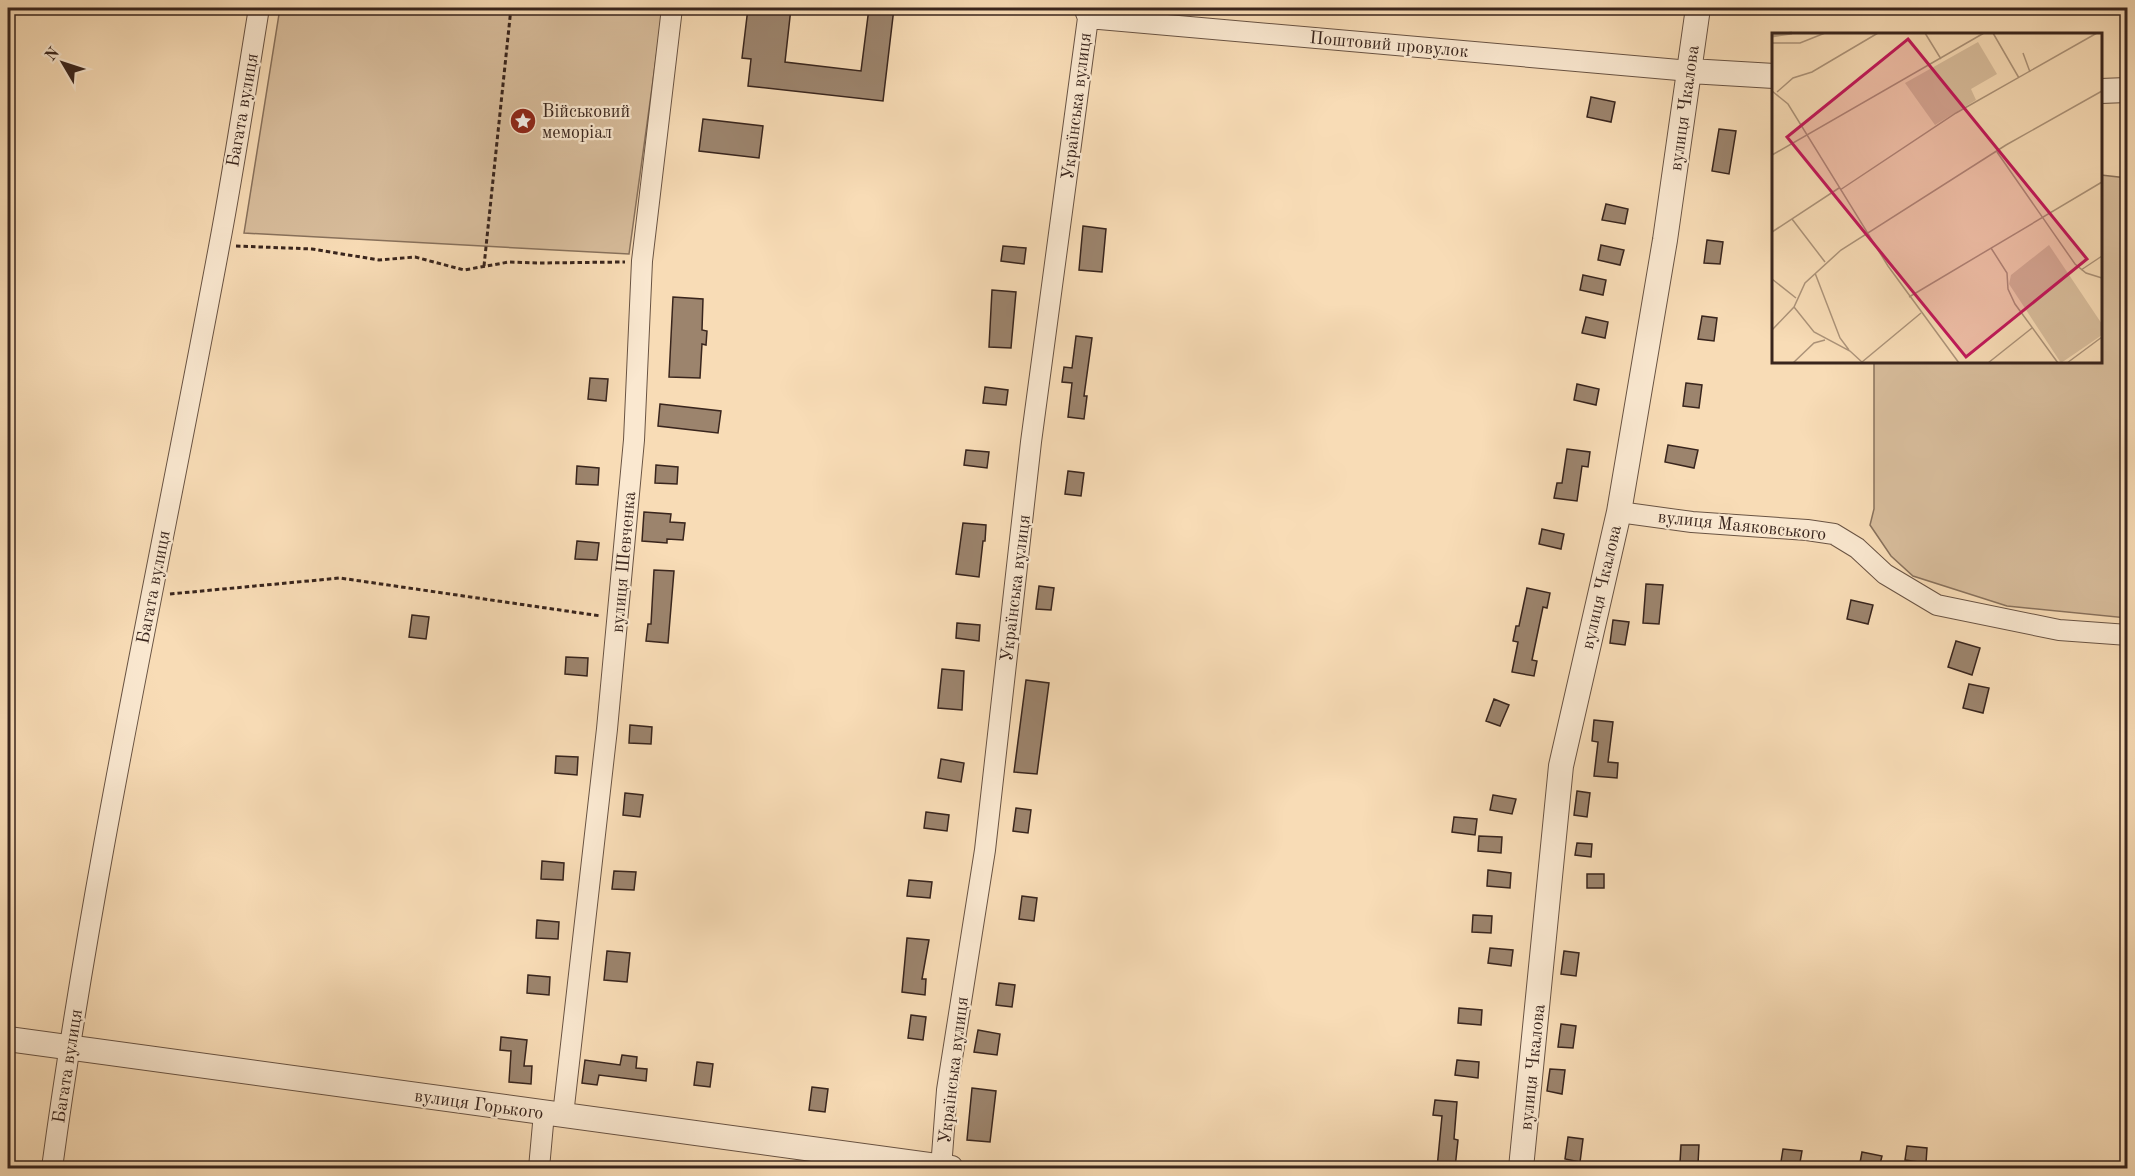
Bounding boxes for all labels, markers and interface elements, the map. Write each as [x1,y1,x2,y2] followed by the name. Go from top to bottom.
[1309,29,1469,61] street label: Поштовий провулок
[1059,32,1095,181] street label: Українська вулиця
[33,33,93,93] north arrow
[1772,33,2102,363] inset map
[43,44,63,65] text: N
[1667,44,1703,172] street label: вулиця Чкалова
[224,52,262,169] street label: Багата вулиця
[542,103,630,142] place label: Військовий меморіал
[508,106,538,136] place icon: Військовий меморіал
[609,490,639,634] street label: вулиця Шевченка
[1657,508,1827,544] street label: вулиця Маяковського
[998,514,1034,663] street label: Українська вулиця
[1579,523,1625,651] street label: вулиця Чкалова
[134,529,174,646] street label: Багата вулиця
[936,996,972,1145] street label: Українська вулиця
[1517,1003,1549,1131] street label: вулиця Чкалова
[50,1008,86,1125] street label: Багата вулиця
[413,1087,545,1123] street label: вулиця Горького

